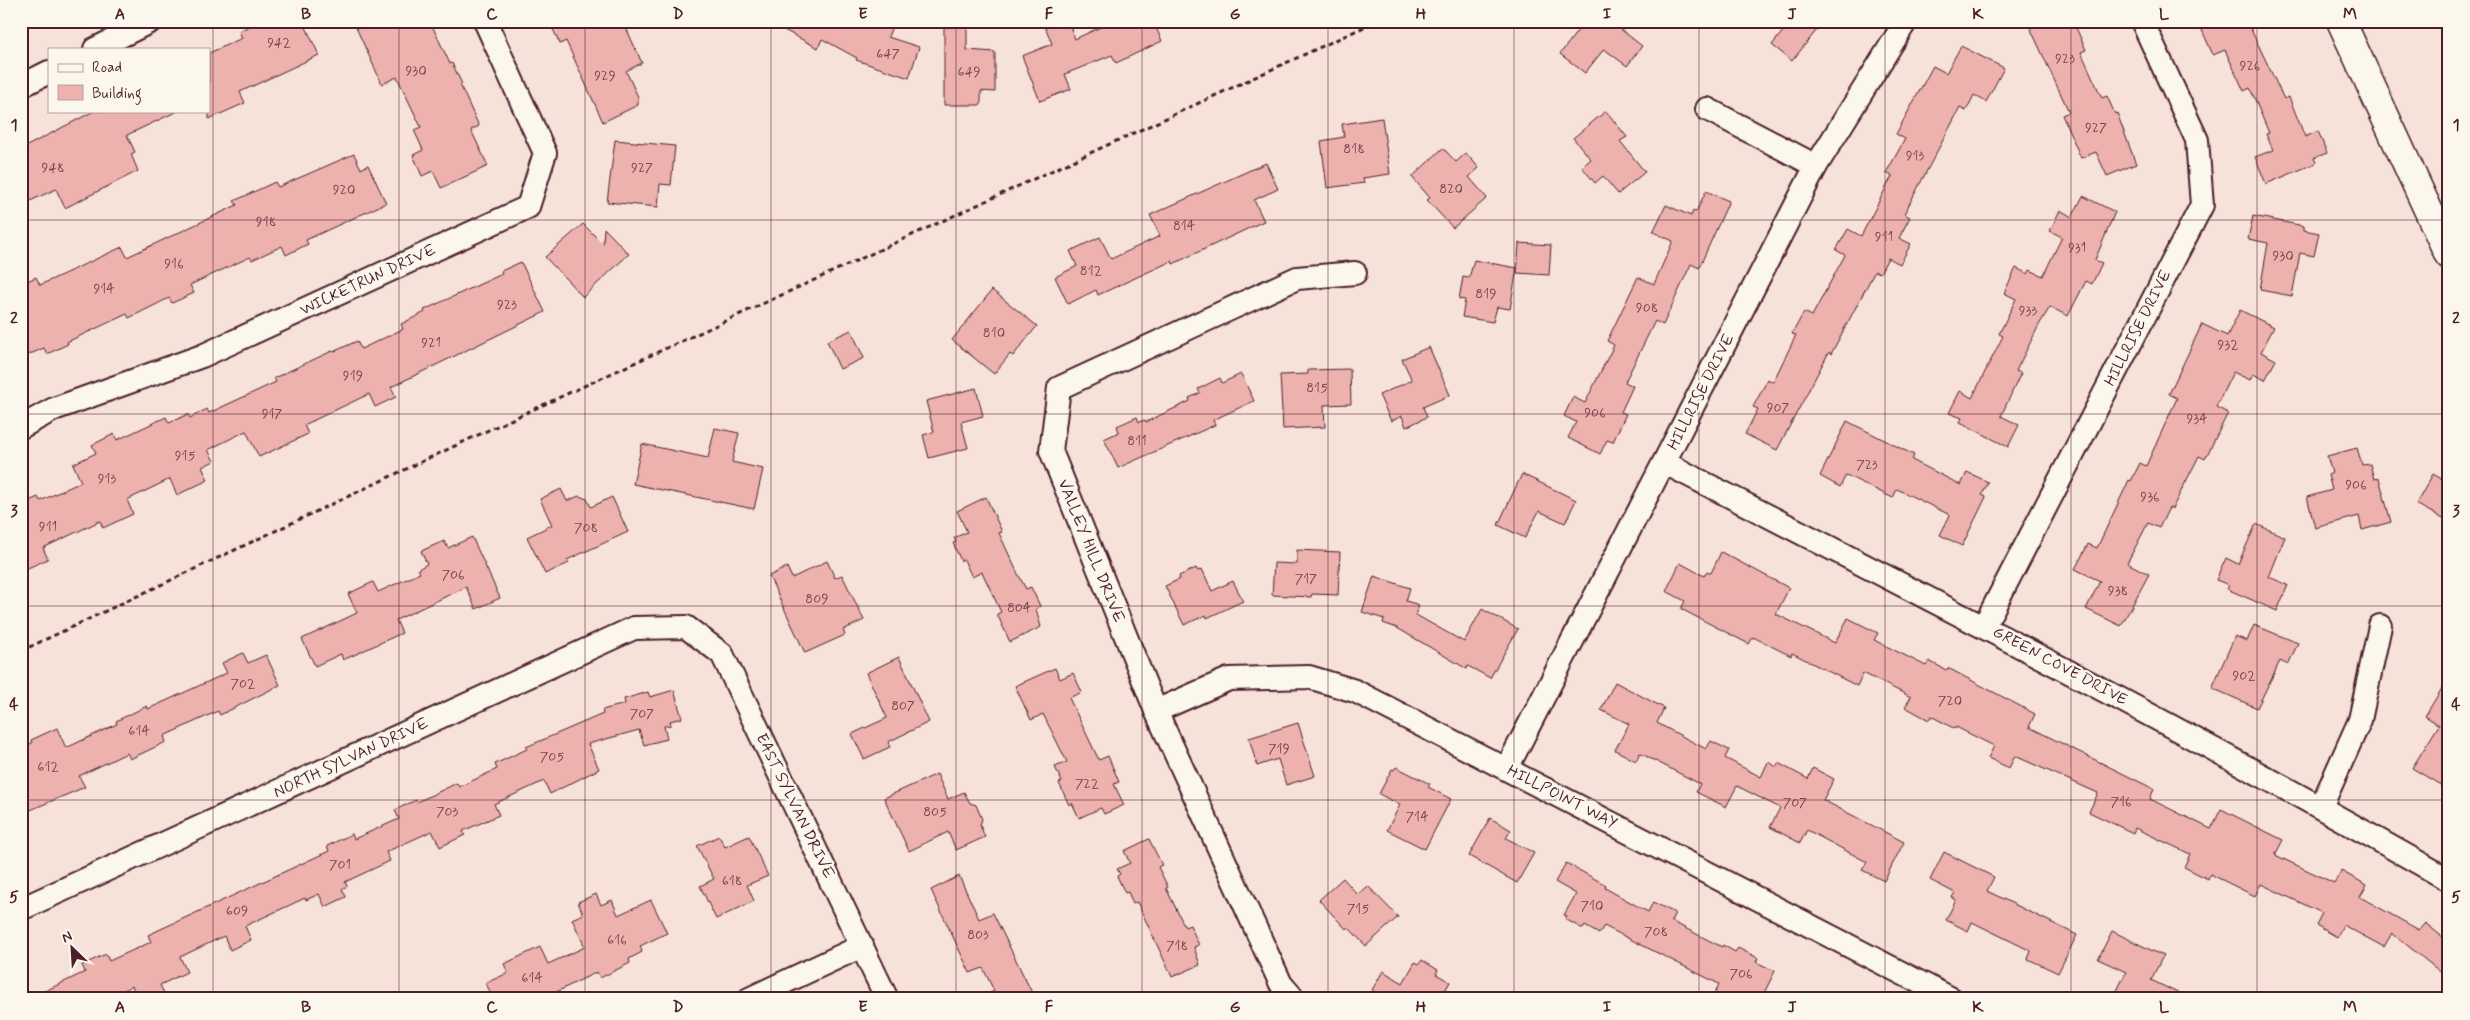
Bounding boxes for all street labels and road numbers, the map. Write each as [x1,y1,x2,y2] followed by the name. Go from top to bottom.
[297,239,439,321] street label: WICKETRUN DRIVE
[2100,266,2176,390] street label: HILLRISE DRIVE
[1663,330,1739,454] street label: HILLRISE DRIVE
[1053,476,1129,626] street label: VALLEY HILL DRIVE
[1989,622,2131,710] street label: GREEN COVE DRIVE
[270,713,432,803] street label: NORTH SYLVAN DRIVE
[751,730,839,882] street label: EAST SYLVAN DRIVE
[1503,760,1621,834] street label: HILLPOINT WAY

